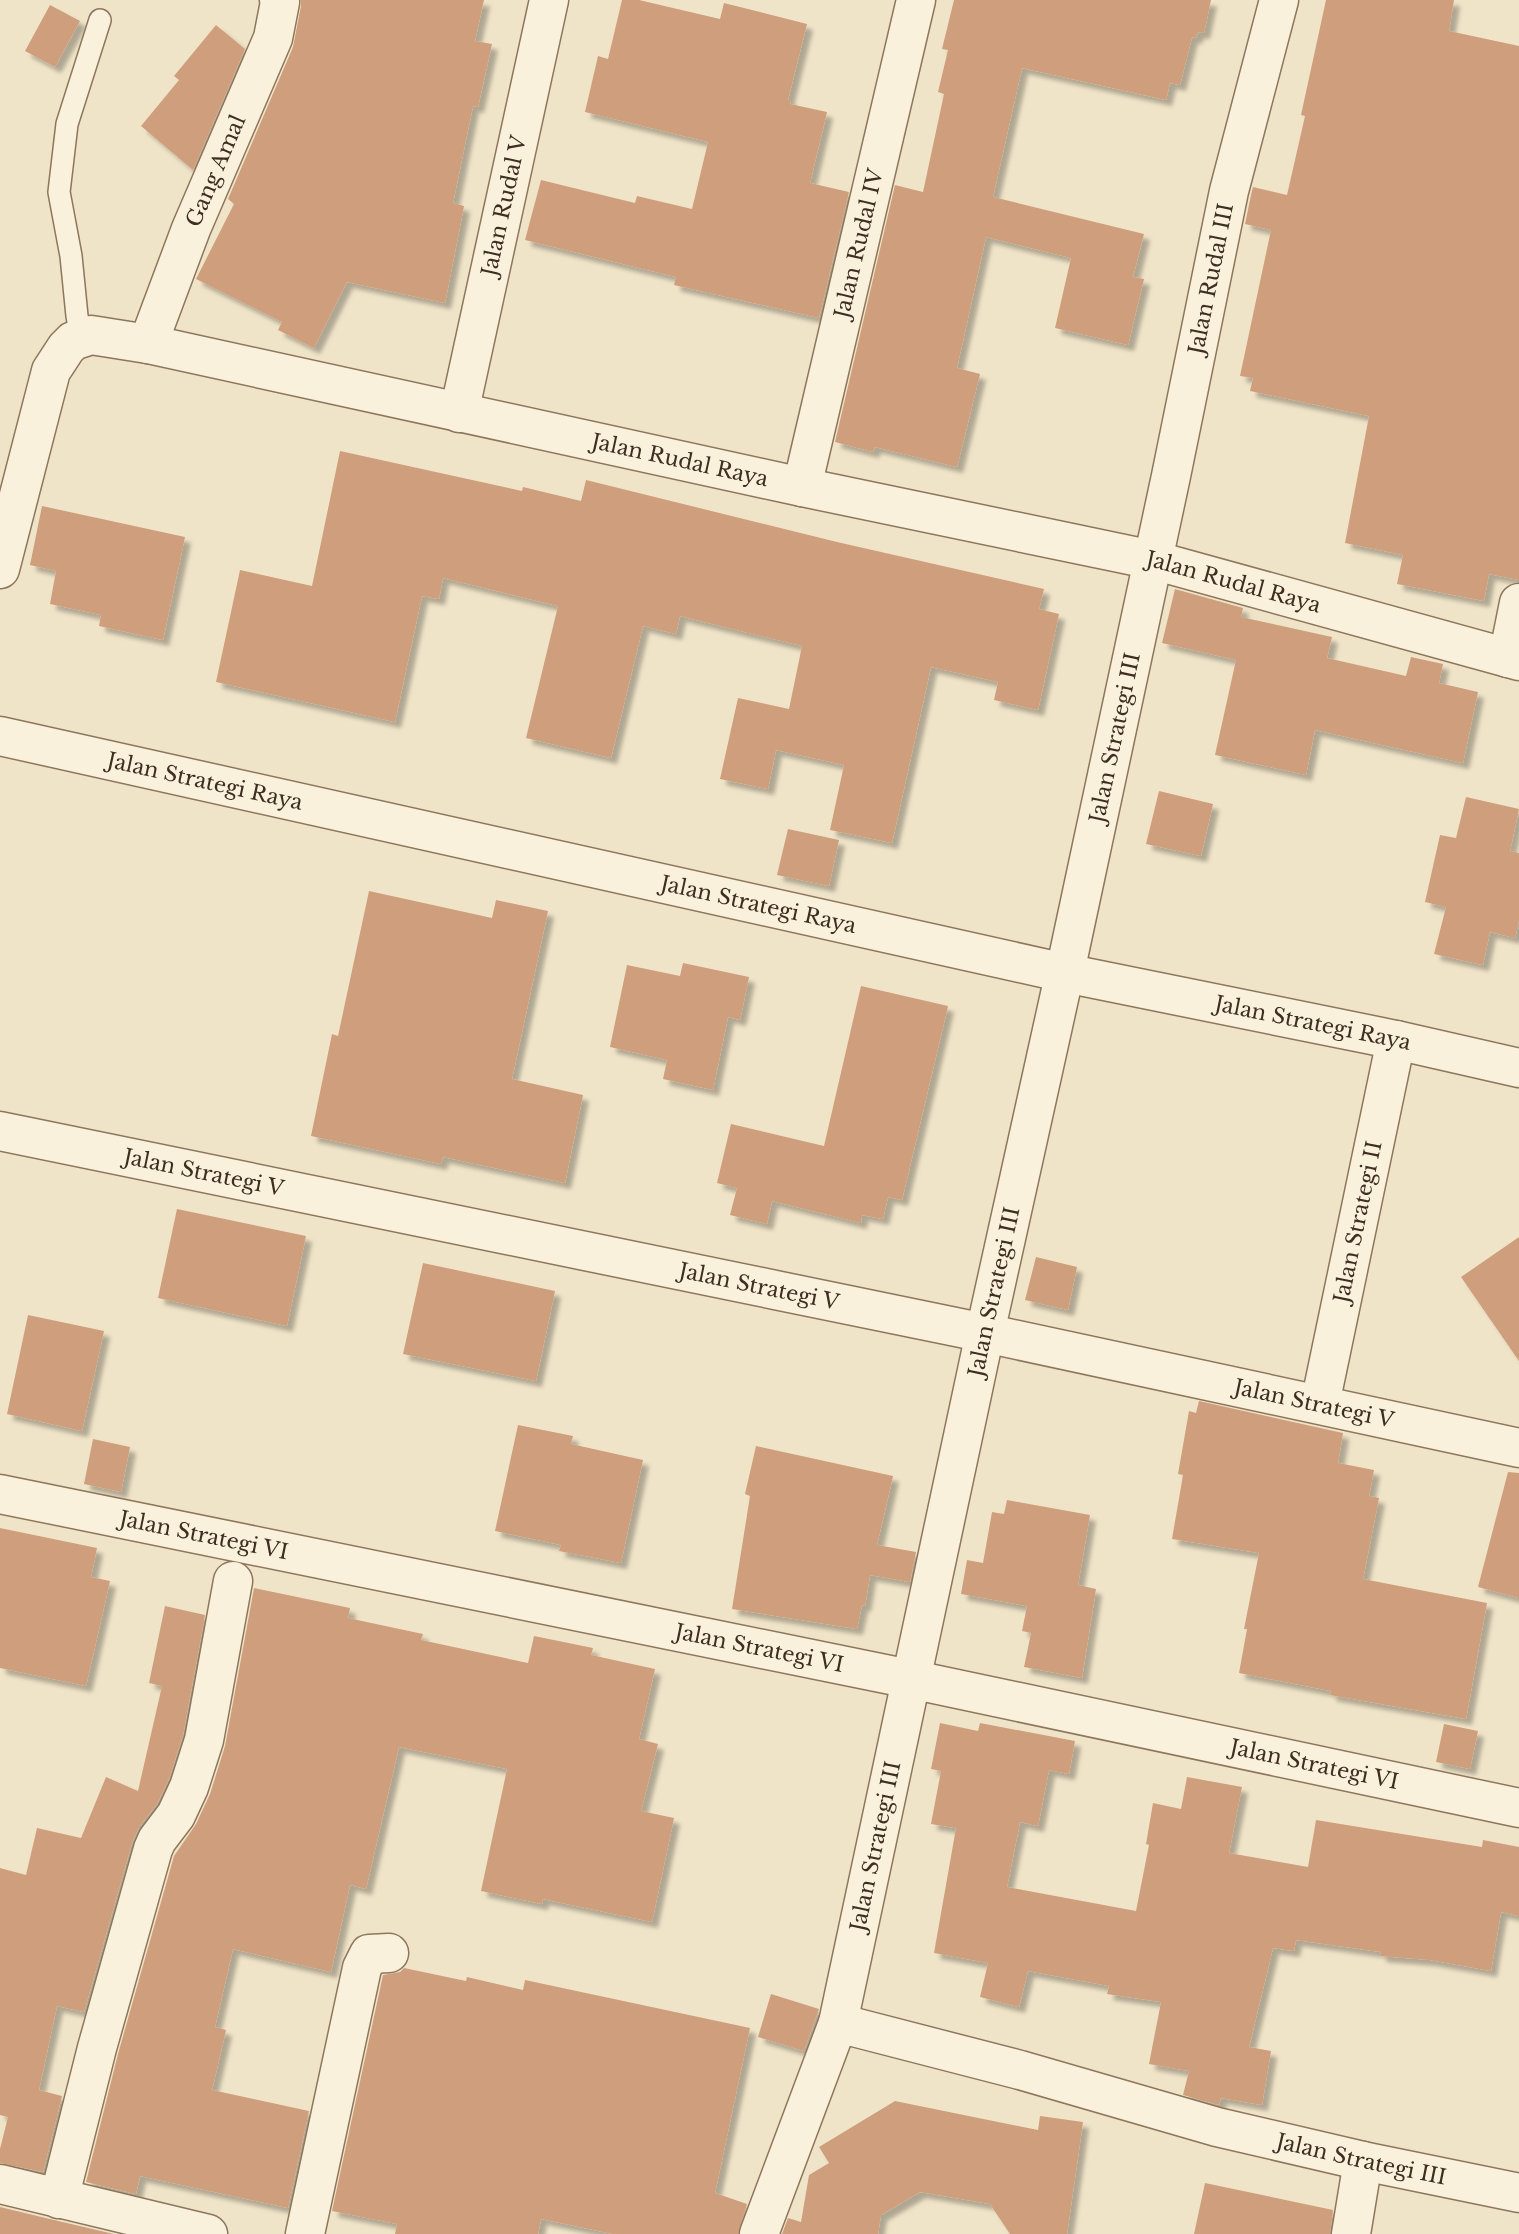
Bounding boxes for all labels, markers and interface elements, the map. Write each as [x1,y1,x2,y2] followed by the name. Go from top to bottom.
[180,111,251,231] street label: Gang Amal
[476,133,532,281] street label: Jalan Rudal V
[828,166,889,324] street label: Jalan Rudal IV
[1182,201,1239,360] street label: Jalan Rudal III
[586,428,771,492] street label: Jalan Rudal Raya
[1141,545,1324,619] street label: Jalan Rudal Raya
[1084,650,1146,828] street label: Jalan Strategi III
[102,747,306,816] street label: Jalan Strategi Raya
[655,870,859,939] street label: Jalan Strategi Raya
[1210,990,1414,1056] street label: Jalan Strategi Raya
[1328,1139,1388,1308] street label: Jalan Strategi II
[119,1143,287,1202] street label: Jalan Strategi V
[962,1204,1026,1382] street label: Jalan Strategi III
[674,1257,842,1316] street label: Jalan Strategi V
[1229,1373,1397,1434] street label: Jalan Strategi V
[114,1505,290,1565] street label: Jalan Strategi VI
[670,1618,846,1678] street label: Jalan Strategi VI
[1225,1734,1401,1795] street label: Jalan Strategi VI
[844,1759,906,1937] street label: Jalan Strategi III
[1271,2128,1449,2191] street label: Jalan Strategi III

